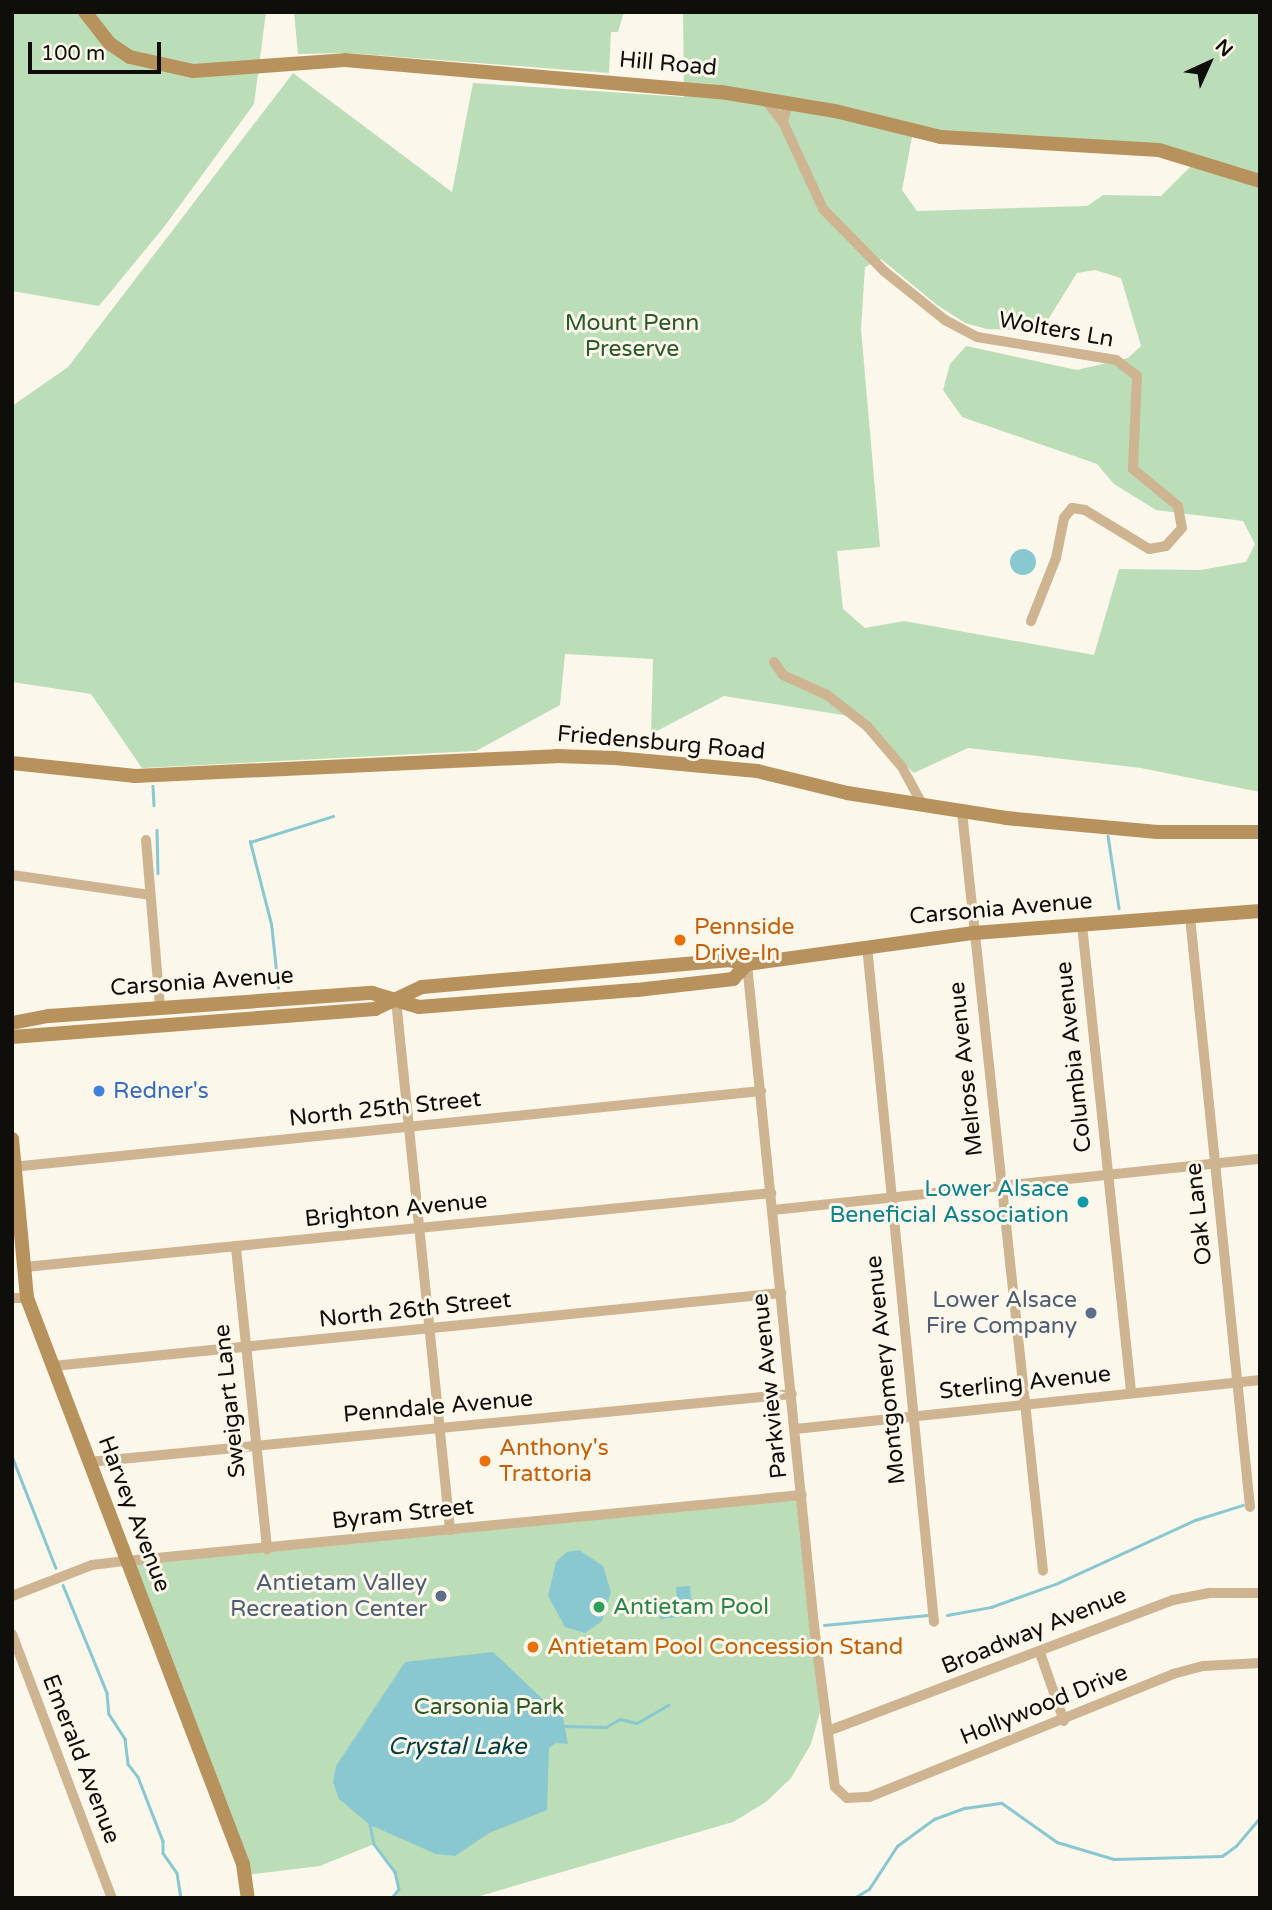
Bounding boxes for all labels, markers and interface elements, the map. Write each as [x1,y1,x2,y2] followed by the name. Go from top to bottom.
[32,28,164,72] scale bar
[1174,28,1244,98] north arrow
[1211,35,1237,61] text: N
[41,41,105,66] text: 100 m
[618,46,718,82] street label: Hill Road
[996,306,1116,354] street label: Wolters Ln
[565,309,699,363] park label: Mount Penn Preserve
[556,720,766,766] street label: Friedensburg Road
[908,887,1094,931] street label: Carsonia Avenue
[694,913,794,967] place label: Pennside Drive-In
[672,932,688,948] marker: Pennside Drive-In
[1050,960,1098,1154] street label: Columbia Avenue
[109,962,295,1002] street label: Carsonia Avenue
[943,980,989,1158] street label: Melrose Avenue
[113,1077,209,1105] place label: Redner's
[91,1083,107,1099] marker: Redner's
[288,1085,482,1133] street label: North 25th Street
[1180,1161,1218,1267] street label: Oak Lane
[830,1175,1069,1229] place label: Lower Alsace Beneficial Association
[303,1187,489,1233] street label: Brighton Avenue
[1075,1194,1091,1210] marker: Lower Alsace Beneficial Association
[860,1254,912,1486] street label: Montgomery Avenue
[318,1286,512,1334] street label: North 26th Street
[926,1286,1077,1340] place label: Lower Alsace Fire Company
[747,1292,793,1480] street label: Parkview Avenue
[1083,1305,1099,1321] marker: Lower Alsace Fire Company
[208,1323,252,1479] street label: Sweigart Lane
[938,1360,1112,1406] street label: Sterling Avenue
[342,1385,534,1429] street label: Penndale Avenue
[92,1432,176,1596] street label: Harvey Avenue
[499,1434,609,1488] place label: Anthony's Trattoria
[477,1453,493,1469] marker: Anthony's Trattoria
[331,1493,475,1535] street label: Byram Street
[230,1569,427,1623] place label: Antietam Valley Recreation Center
[937,1581,1131,1681] street label: Broadway Avenue
[433,1588,449,1604] marker: Antietam Valley Recreation Center
[613,1593,769,1621] place label: Antietam Pool
[591,1599,607,1615] marker: Antietam Pool
[547,1633,903,1661] place label: Antietam Pool Concession Stand
[525,1639,541,1655] marker: Antietam Pool Concession Stand
[956,1659,1132,1751] street label: Hollywood Drive
[36,1671,126,1847] street label: Emerald Avenue
[414,1693,564,1721] park label: Carsonia Park
[388,1733,526,1761] water label: Crystal Lake

